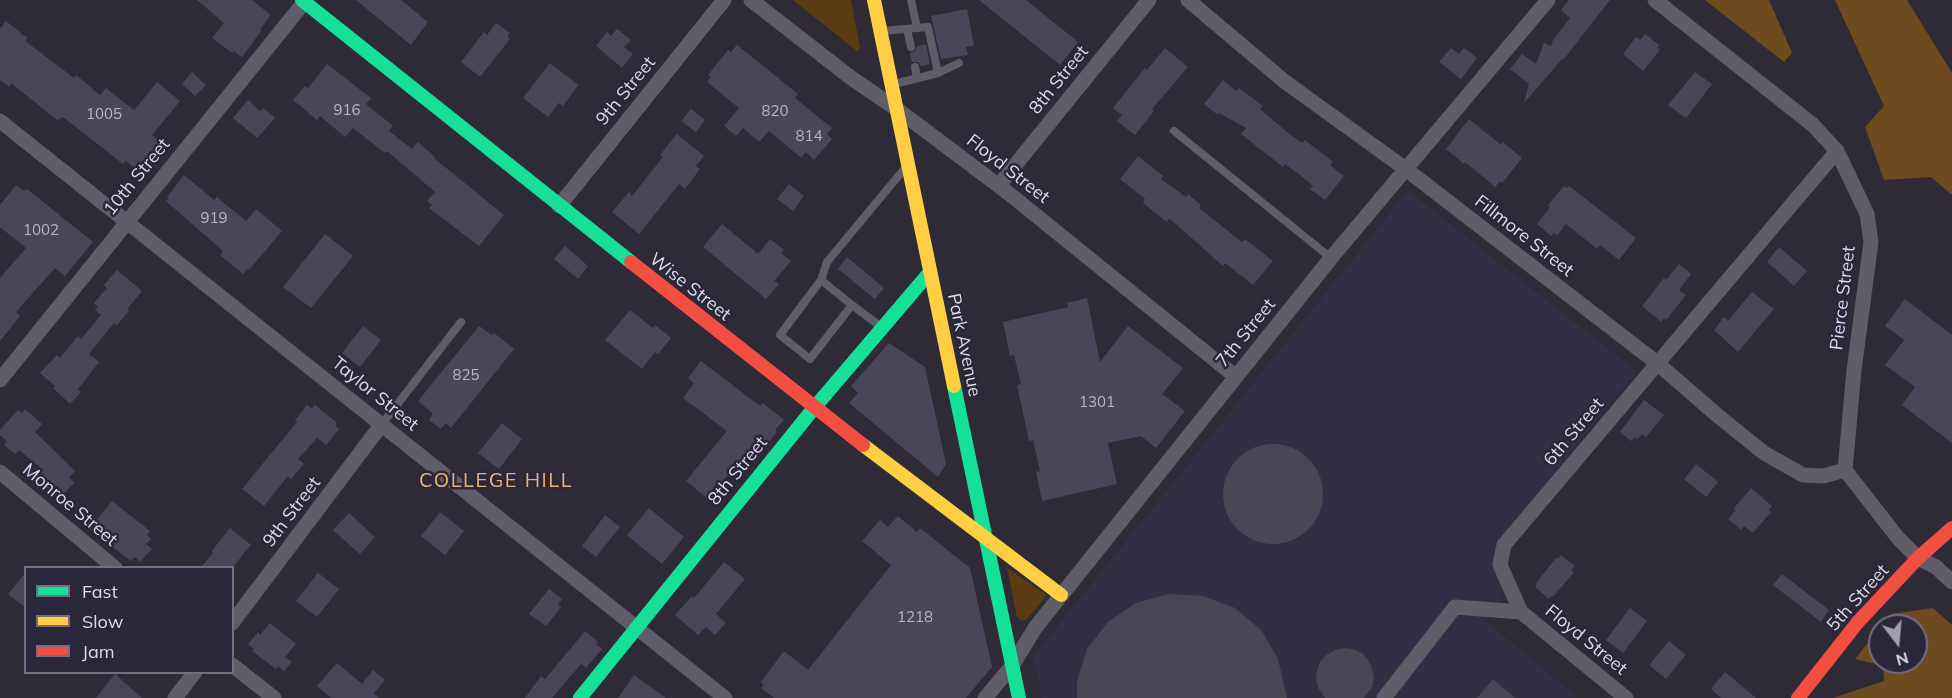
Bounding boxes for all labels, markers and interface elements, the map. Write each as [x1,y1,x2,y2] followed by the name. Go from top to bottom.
[1025,41,1093,119] street label: 8th Street
[592,52,660,130] street label: 9th Street
[334,101,360,119] house number: 916
[762,102,788,120] house number: 820
[86,105,122,123] house number: 1005
[796,127,822,145] house number: 814
[962,130,1054,208] street label: Floyd Street
[99,134,175,220] street label: 10th Street
[1470,191,1578,281] street label: Fillmore Street
[201,209,227,227] house number: 919
[23,221,59,239] house number: 1002
[1826,244,1860,352] street label: Pierce Street
[645,248,735,326] street label: Wise Street
[942,291,986,399] street label: Park Avenue
[1212,294,1280,372] street label: 7th Street
[327,352,423,436] street label: Taylor Street
[453,366,479,384] house number: 825
[1079,393,1115,411] house number: 1301
[1539,394,1609,470] street label: 6th Street
[704,432,772,510] street label: 8th Street
[18,459,122,551] street label: Monroe Street
[419,469,573,493] district label: COLLEGE HILL
[259,473,325,551] street label: 9th Street
[1822,560,1894,636] street label: 5th Street
[24,566,234,674] legend
[82,580,118,603] text: Fast
[1541,600,1631,680] street label: Floyd Street
[897,608,933,626] house number: 1218
[82,610,123,633] text: Slow
[1868,614,1928,674] north arrow
[82,640,115,663] text: Jam
[1894,648,1911,671] text: N

